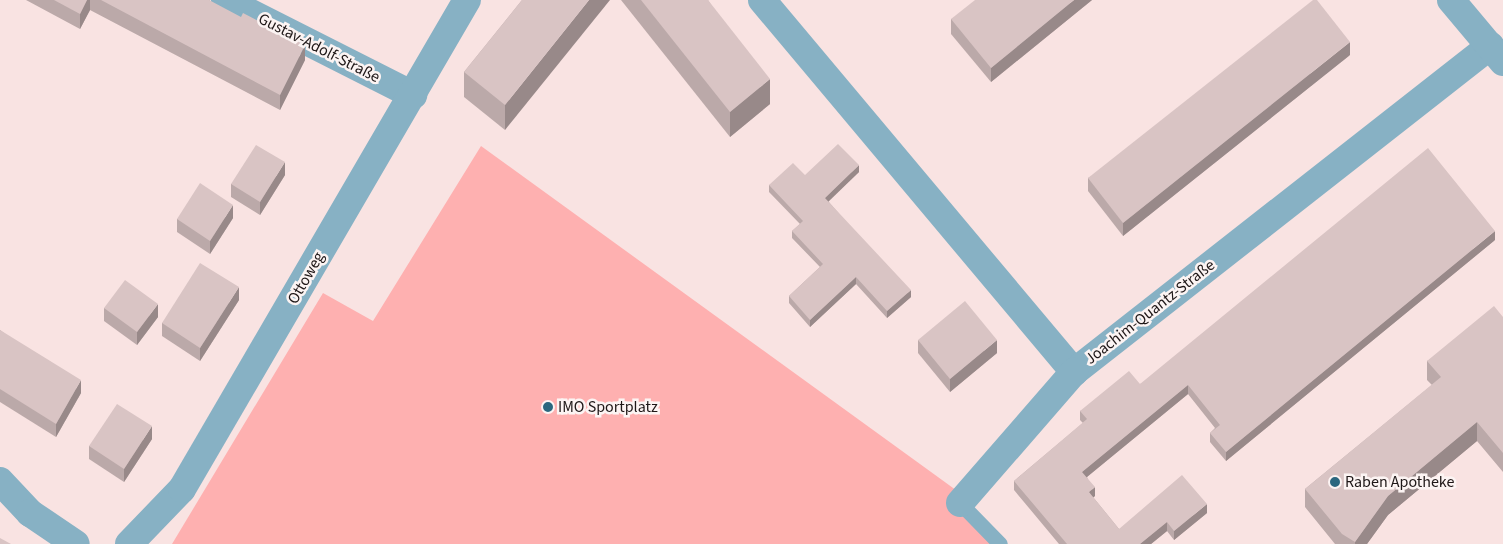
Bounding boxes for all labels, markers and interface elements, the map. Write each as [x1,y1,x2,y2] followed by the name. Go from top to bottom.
[255,9,383,87] street label: Gustav-Adolf-Straße
[283,249,329,307] street label: Ottoweg
[1081,255,1219,369] street label: Joachim-Quantz-Straße
[558,397,658,417] place label: IMO Sportplatz
[542,401,554,413] marker: IMO Sportplatz
[1345,472,1454,492] place label: Raben Apotheke
[1329,476,1341,488] marker: Raben Apotheke

